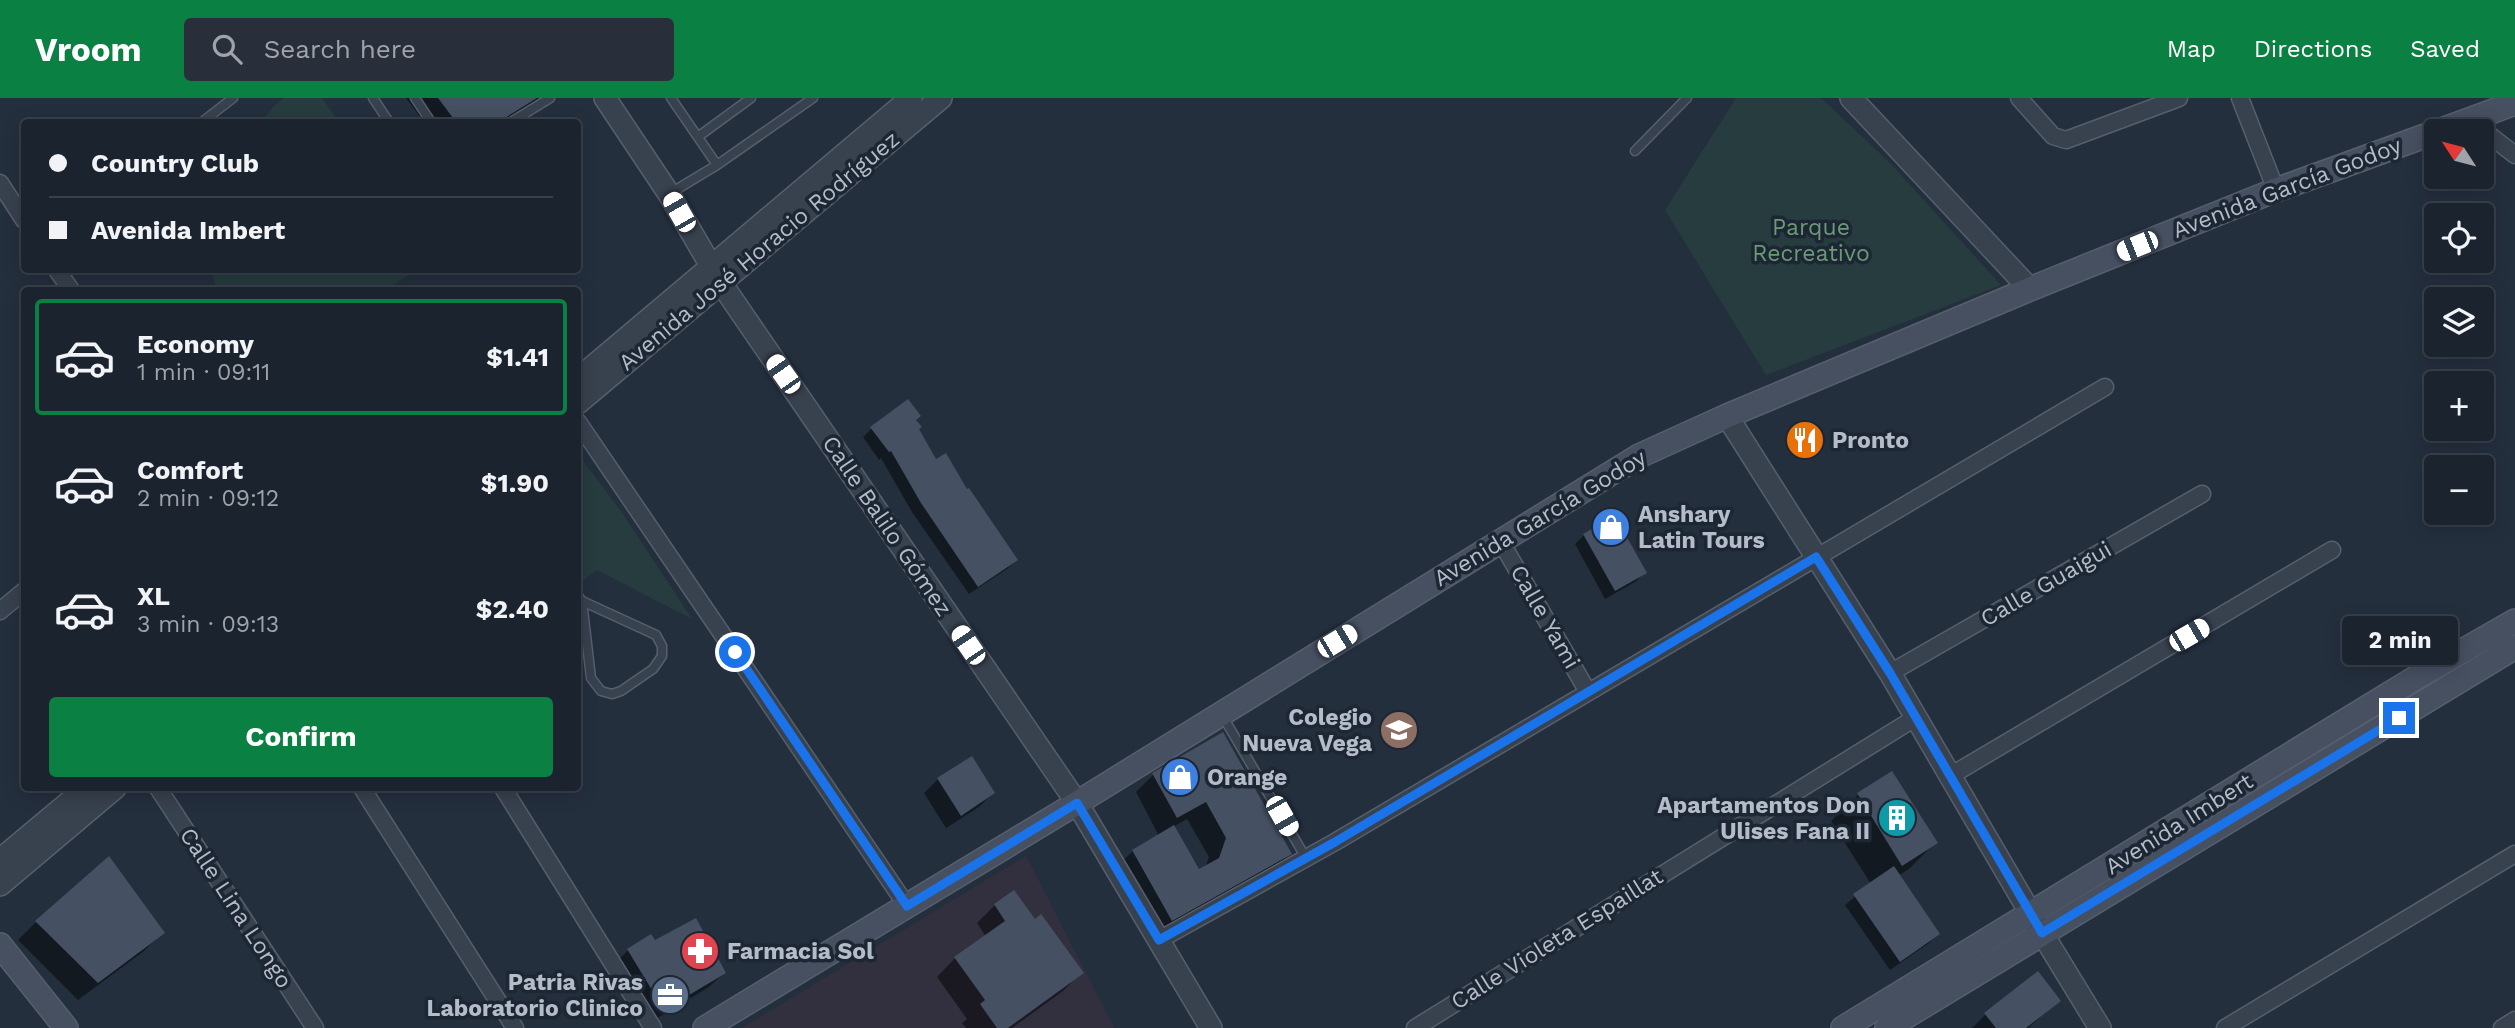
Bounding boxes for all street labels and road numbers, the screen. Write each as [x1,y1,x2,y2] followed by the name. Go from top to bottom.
[613,126,905,376] street label: Avenida José Horacio Rodríguez
[2169,132,2405,244] street label: Avenida García Godoy
[817,431,957,621] street label: Calle Balilo Gómez
[1429,444,1651,592] street label: Avenida García Godoy
[1976,536,2116,632] street label: Calle Guaigui
[1505,560,1585,674] street label: Calle Yami
[2100,767,2258,880] street label: Avenida Imbert
[174,823,298,993] street label: Calle Lina Longo
[1446,863,1668,1015] street label: Calle Violeta Espaillat

